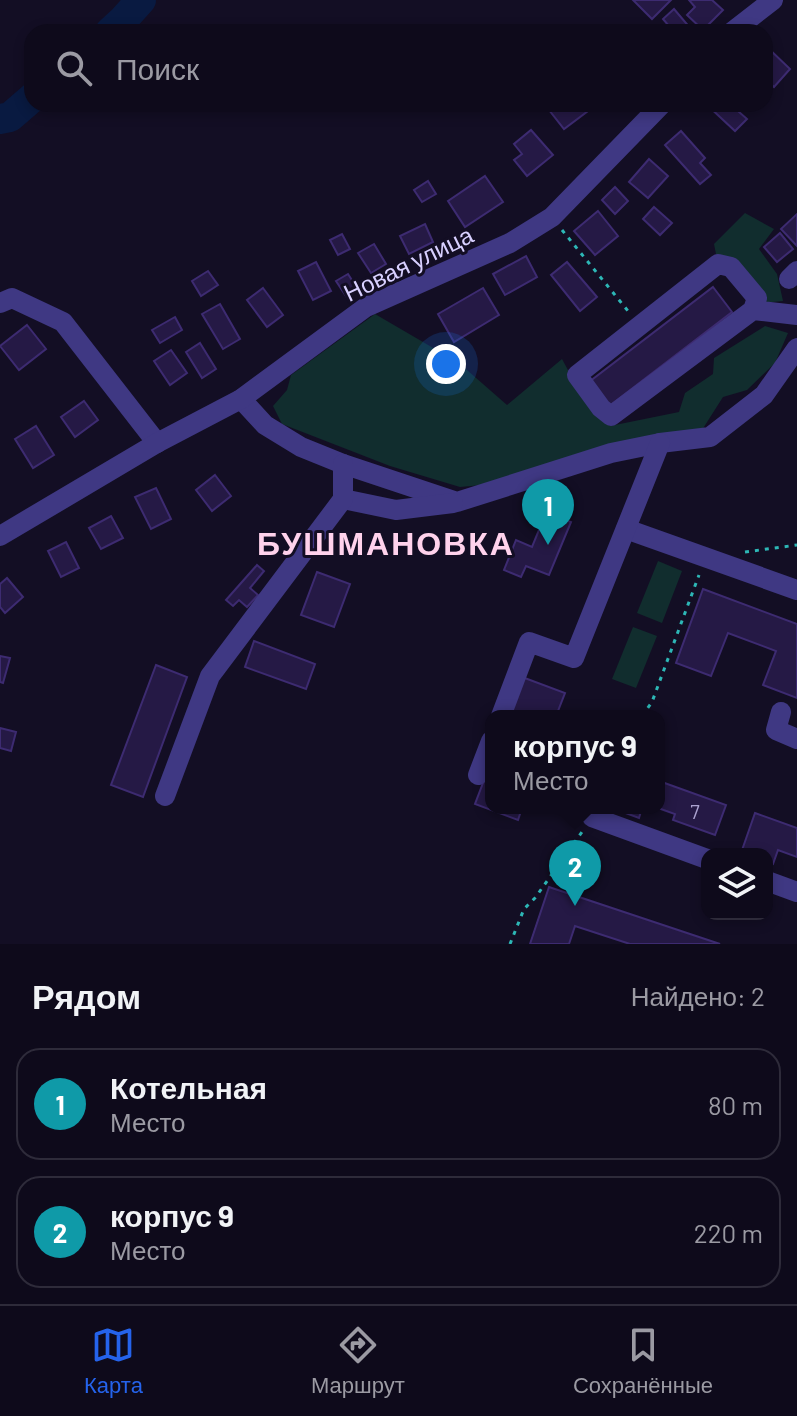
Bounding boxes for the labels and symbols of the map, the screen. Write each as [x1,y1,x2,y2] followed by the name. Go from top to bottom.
[339,219,478,307] street label: Новая улица
[426,344,466,384] your location
[522,479,574,545] pin: 1
[257,523,515,561] district label: БУШМАНОВКА
[690,799,700,823] house number: 7
[549,840,601,906] pin: 2

